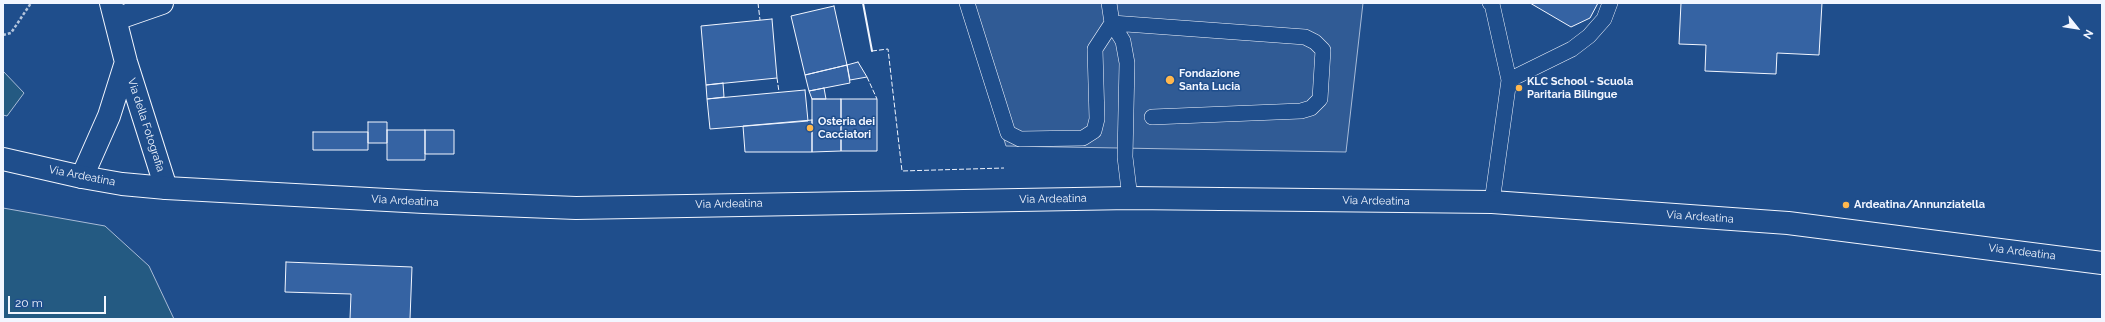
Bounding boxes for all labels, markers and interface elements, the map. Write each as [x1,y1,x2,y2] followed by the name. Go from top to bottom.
[2057,8,2097,48] north arrow
[2080,27,2096,41] text: N
[1179,67,1240,93] place label: Fondazione Santa Lucia
[1164,74,1176,86] marker: Fondazione Santa Lucia
[1527,75,1633,101] place label: KLC School - Scuola Paritaria Bilingue
[125,77,167,173] street label: Via della Fotografia
[1514,83,1524,93] marker: KLC School - Scuola Paritaria Bilingue
[818,115,875,141] place label: Osteria dei Cacciatori
[805,123,815,133] marker: Osteria dei Cacciatori
[48,163,116,189] street label: Via Ardeatina
[1019,192,1087,206] street label: Via Ardeatina
[371,193,439,209] street label: Via Ardeatina
[1342,194,1410,208] street label: Via Ardeatina
[695,197,763,211] street label: Via Ardeatina
[1854,198,1985,212] place label: Ardeatina/Annunziatella
[1841,200,1851,210] marker: Ardeatina/Annunziatella
[1666,208,1734,226] street label: Via Ardeatina
[1988,241,2056,263] street label: Via Ardeatina
[10,288,108,314] scale bar
[15,296,43,310] text: 20 m

